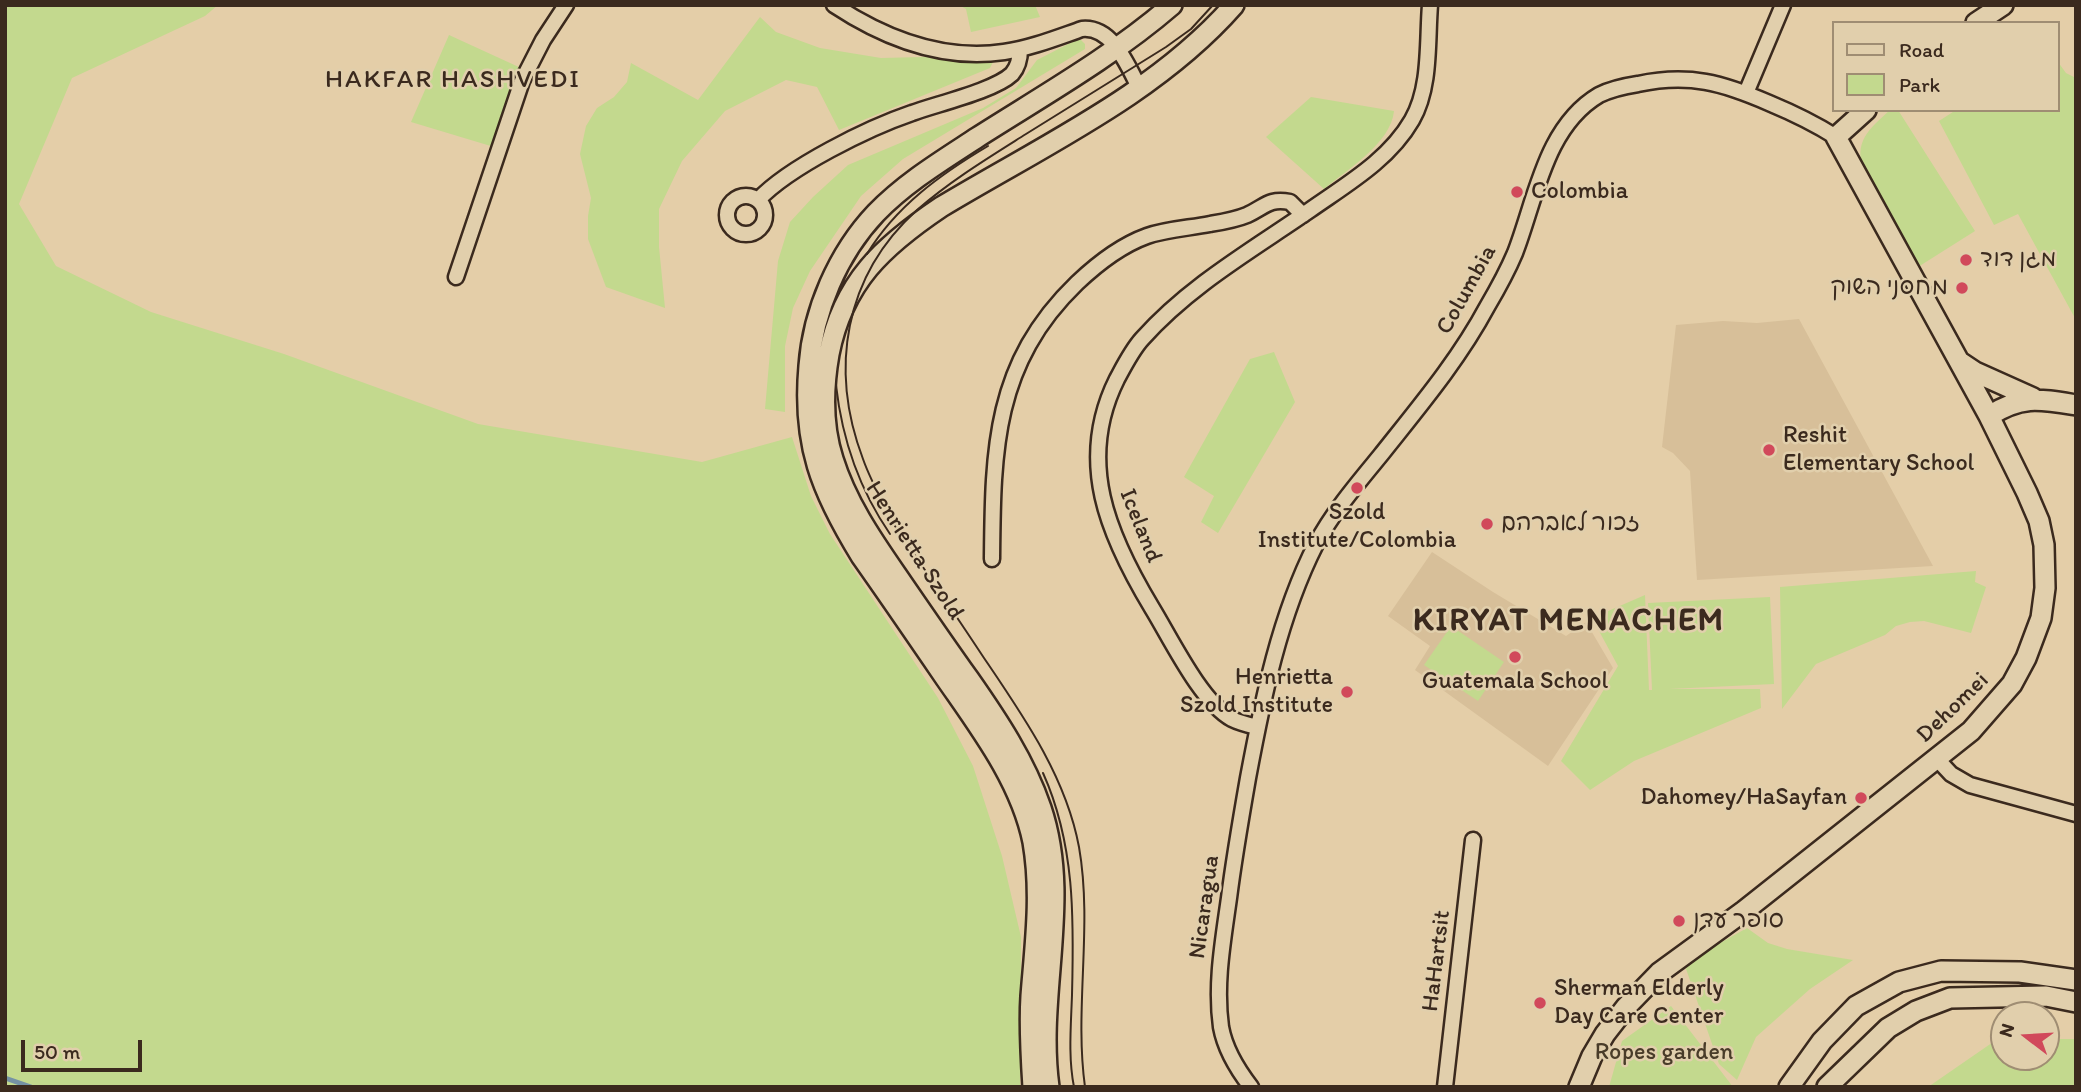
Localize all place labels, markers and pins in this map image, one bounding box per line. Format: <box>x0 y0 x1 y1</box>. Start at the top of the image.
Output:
place label: Colombia <box>1531 178 1628 206</box>
marker: Colombia <box>1509 184 1525 200</box>
place label: מגן דוד <box>1980 246 2056 274</box>
marker: מגן דוד <box>1958 252 1974 268</box>
place label: מחסני השוק <box>1830 274 1948 302</box>
marker: מחסני השוק <box>1954 280 1970 296</box>
place label: Reshit Elementary School <box>1783 422 1974 478</box>
marker: Reshit Elementary School <box>1761 442 1777 458</box>
marker: Szold Institute/Colombia <box>1349 480 1365 496</box>
place label: Szold Institute/Colombia <box>1258 499 1456 555</box>
place label: זכור לאברהם <box>1501 510 1640 538</box>
marker: זכור לאברהם <box>1479 516 1495 532</box>
marker: Guatemala School <box>1507 649 1523 665</box>
place label: Henrietta Szold Institute <box>1180 664 1333 720</box>
place label: Guatemala School <box>1422 668 1608 696</box>
marker: Henrietta Szold Institute <box>1339 684 1355 700</box>
place label: Dahomey/HaSayfan <box>1640 784 1847 812</box>
marker: Dahomey/HaSayfan <box>1853 790 1869 806</box>
place label: סופר עדן <box>1693 907 1784 935</box>
marker: סופר עדן <box>1671 913 1687 929</box>
place label: Sherman Elderly Day Care Center <box>1554 975 1724 1031</box>
marker: Sherman Elderly Day Care Center <box>1532 995 1548 1011</box>

